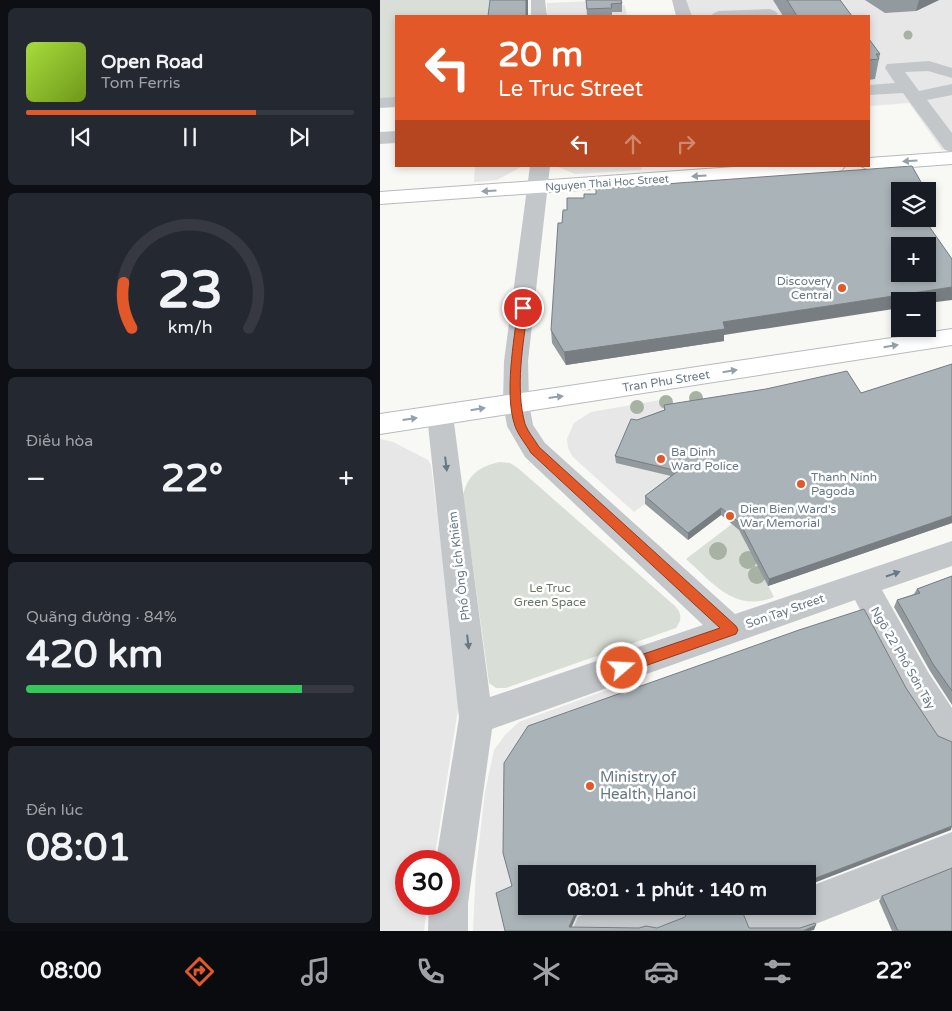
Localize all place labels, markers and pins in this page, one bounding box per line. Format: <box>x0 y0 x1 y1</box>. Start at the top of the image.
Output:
place label: Discovery Central <box>777 274 833 302</box>
marker: Discovery Central <box>836 282 848 294</box>
pin <box>502 287 544 329</box>
place label: Ba Dinh Ward Police <box>671 445 739 473</box>
marker: Ba Dinh Ward Police <box>655 453 667 465</box>
place label: Thanh Ninh Pagoda <box>811 470 877 498</box>
marker: Thanh Ninh Pagoda <box>795 478 807 490</box>
place label: Dien Bien Ward's War Memorial <box>740 502 837 530</box>
marker: Dien Bien Ward's War Memorial <box>724 510 736 522</box>
place label: Ministry of Health, Hanoi <box>600 768 696 803</box>
marker: Ministry of Health, Hanoi <box>584 780 596 792</box>

